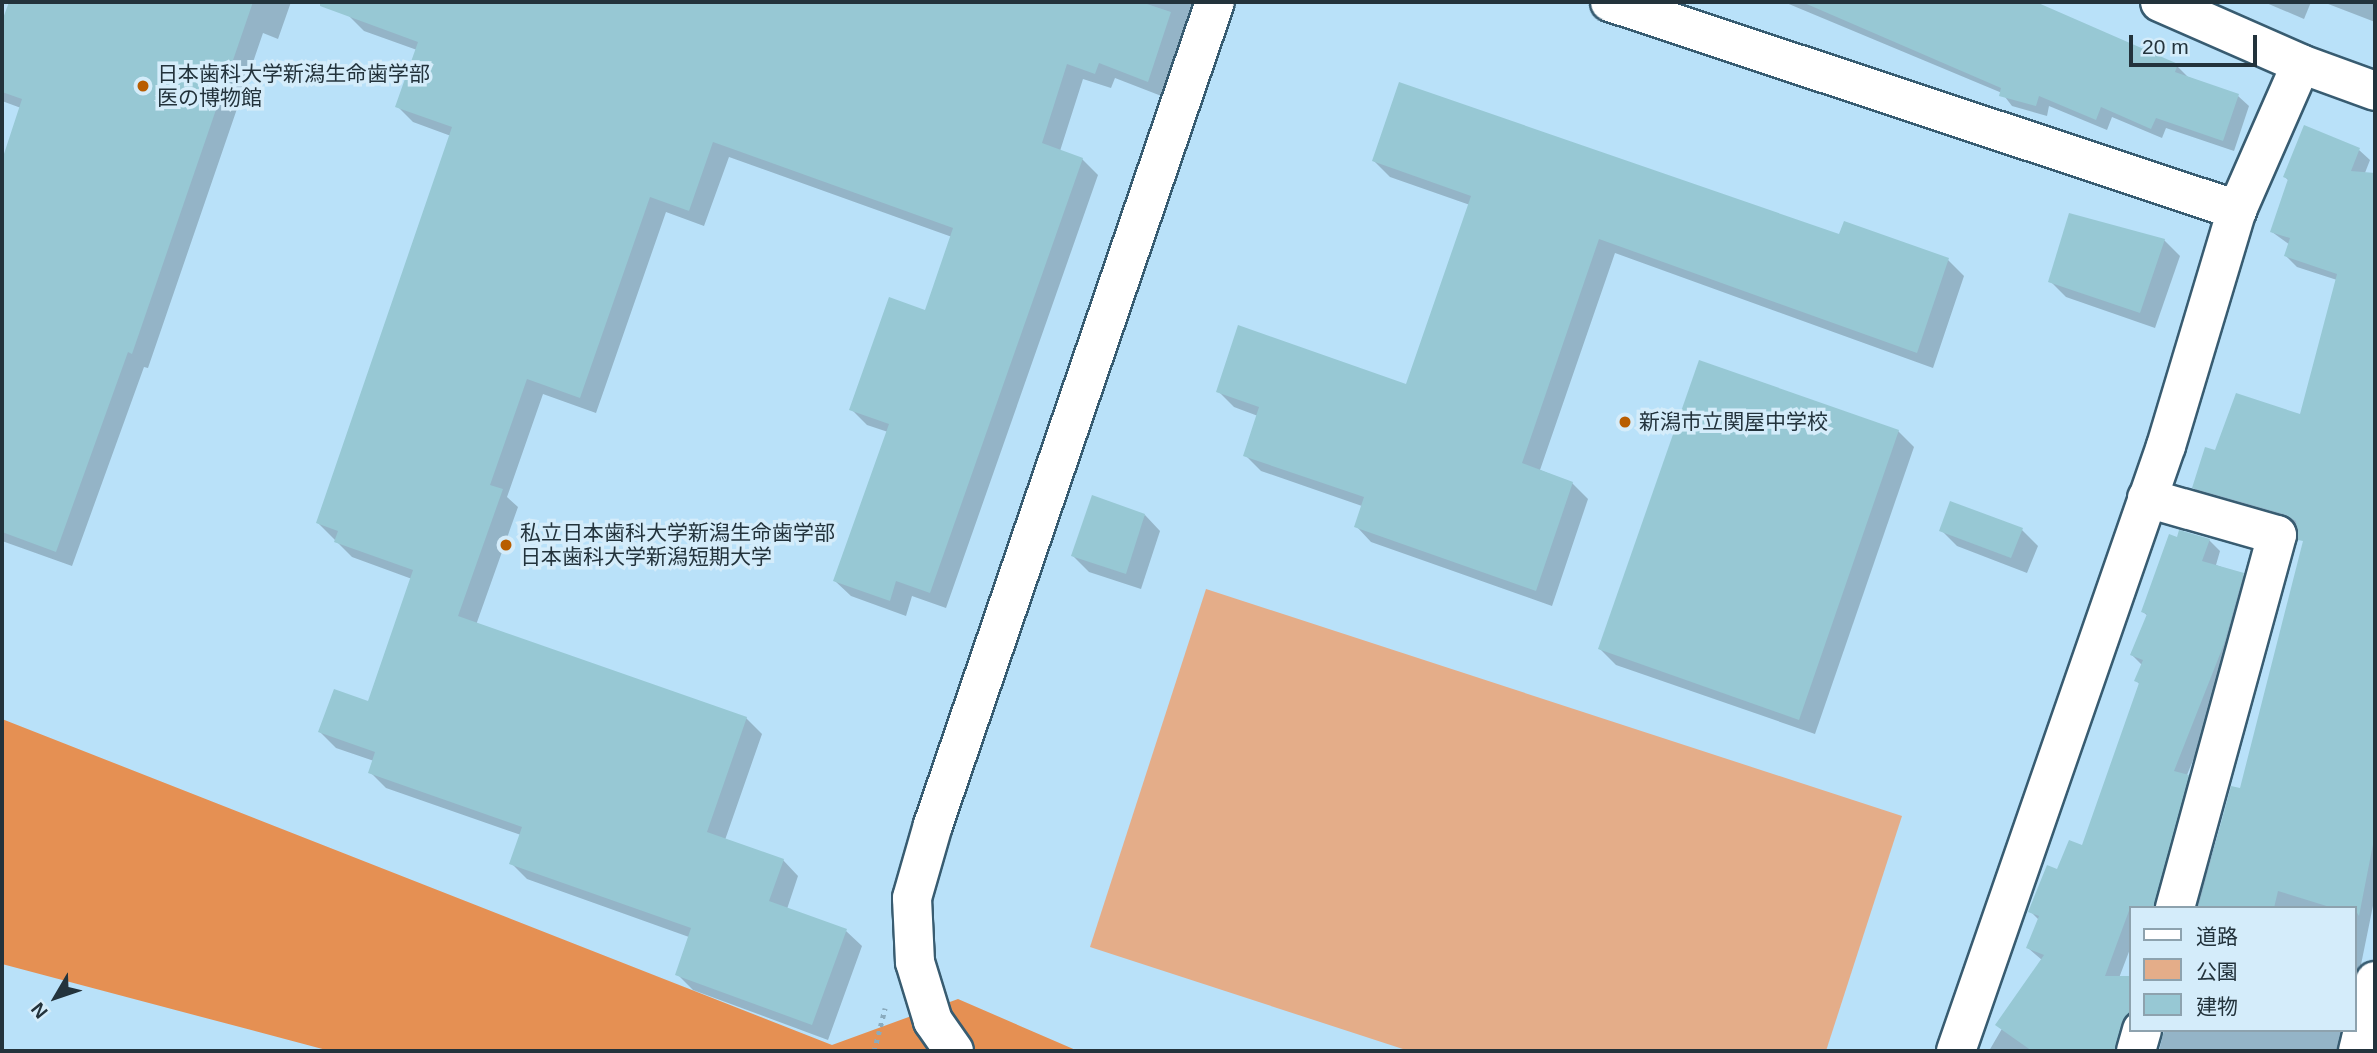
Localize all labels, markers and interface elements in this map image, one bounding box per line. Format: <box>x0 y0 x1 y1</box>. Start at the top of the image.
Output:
scale bar <box>2132 21 2260 65</box>
text: 20 m <box>2142 35 2189 58</box>
place label: 日本歯科大学新潟生命歯学部 医の博物館 <box>157 61 430 111</box>
marker: 日本歯科大学新潟生命歯学部 医の博物館 <box>135 78 151 94</box>
place label: 新潟市立関屋中学校 <box>1639 409 1828 435</box>
marker: 新潟市立関屋中学校 <box>1617 414 1633 430</box>
place label: 私立日本歯科大学新潟生命歯学部 日本歯科大学新潟短期大学 <box>520 520 835 570</box>
marker: 私立日本歯科大学新潟生命歯学部 日本歯科大学新潟短期大学 <box>498 537 514 553</box>
legend <box>2128 906 2356 1032</box>
text: 道路 <box>2196 925 2238 948</box>
text: 公園 <box>2196 960 2238 983</box>
north arrow <box>21 962 91 1032</box>
text: 建物 <box>2196 995 2238 1018</box>
text: N <box>27 999 52 1022</box>

